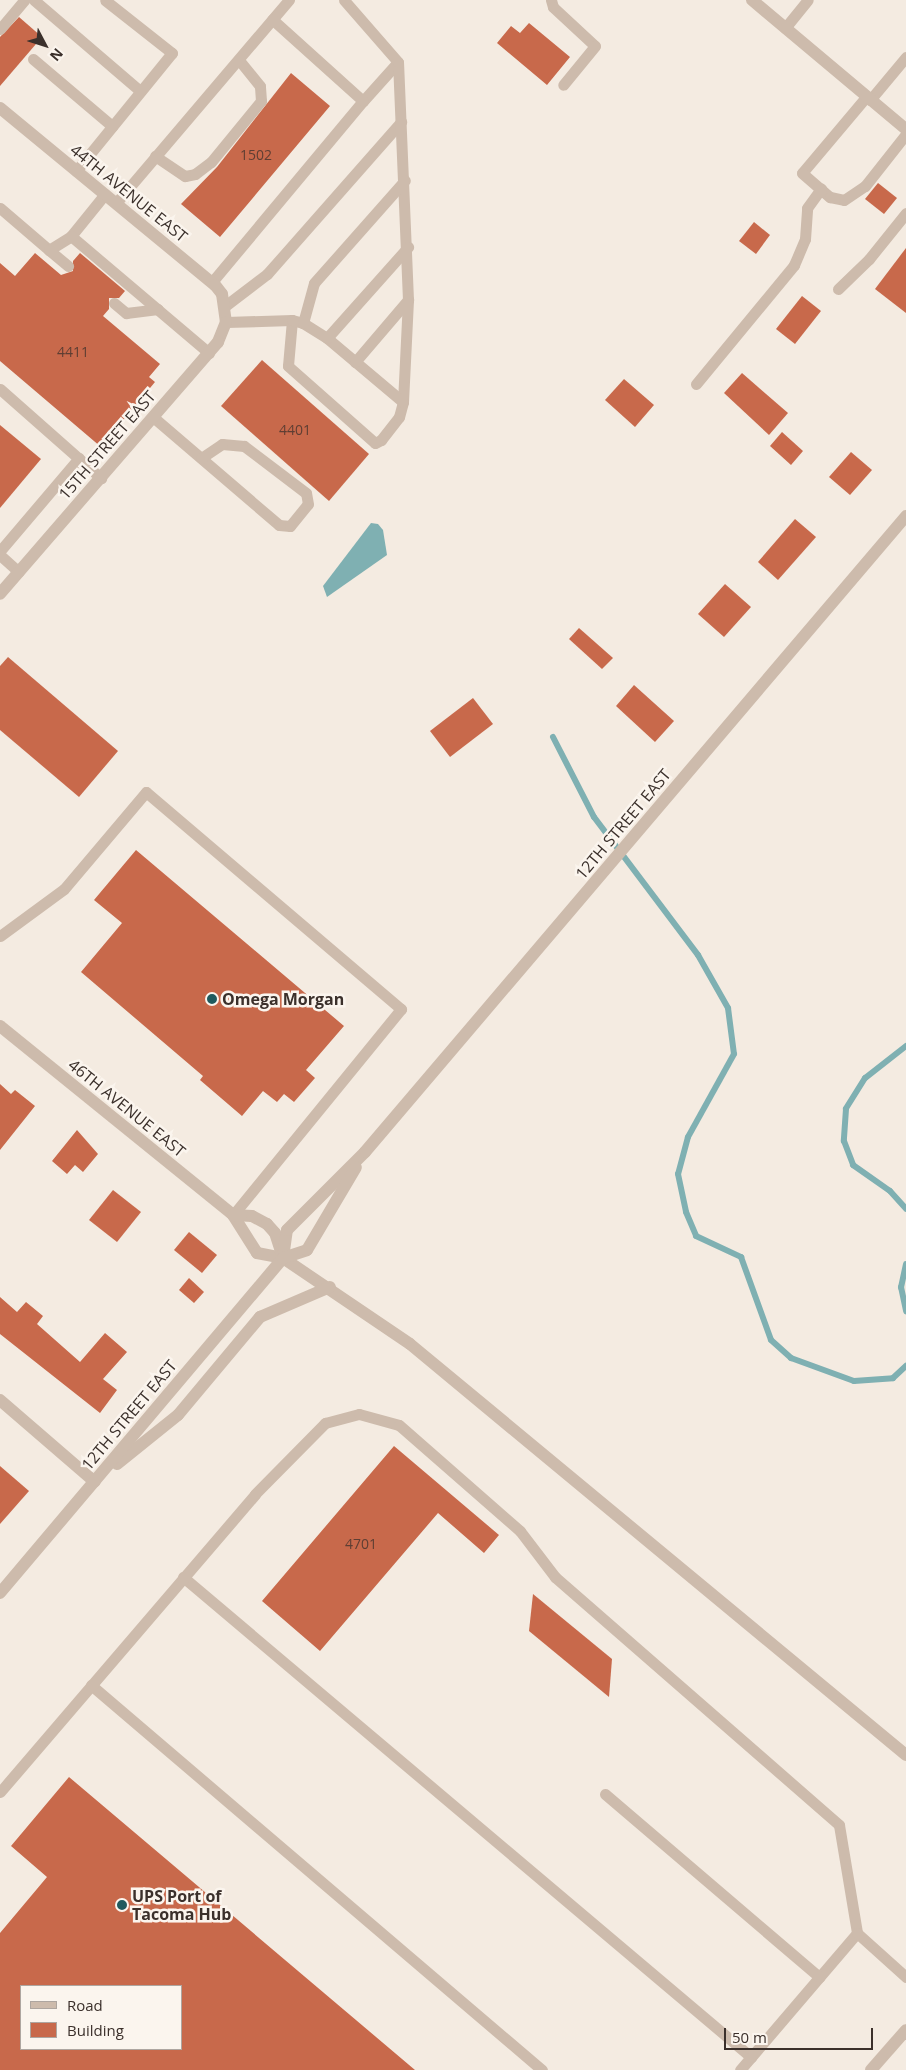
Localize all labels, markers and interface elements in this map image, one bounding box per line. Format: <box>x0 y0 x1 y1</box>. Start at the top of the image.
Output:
north arrow <box>20 20 70 70</box>
text: N <box>46 44 68 65</box>
street label: 44TH AVENUE EAST <box>67 140 191 246</box>
house number: 1502 <box>240 147 272 163</box>
house number: 4411 <box>57 344 89 360</box>
street label: 15TH STREET EAST <box>55 387 159 503</box>
house number: 4401 <box>279 422 311 438</box>
street label: 12TH STREET EAST <box>571 765 675 883</box>
place label: Omega Morgan <box>222 989 344 1009</box>
marker: Omega Morgan <box>206 993 218 1005</box>
street label: 46TH AVENUE EAST <box>65 1055 189 1161</box>
street label: 12TH STREET EAST <box>77 1356 181 1474</box>
house number: 4701 <box>345 1536 377 1552</box>
place label: UPS Port of Tacoma Hub <box>132 1886 231 1924</box>
marker: UPS Port of Tacoma Hub <box>116 1899 128 1911</box>
legend <box>20 1985 182 2050</box>
text: Road <box>67 1995 103 2015</box>
scale bar <box>726 2018 875 2050</box>
text: Building <box>67 2020 124 2040</box>
text: 50 m <box>732 2027 767 2047</box>

